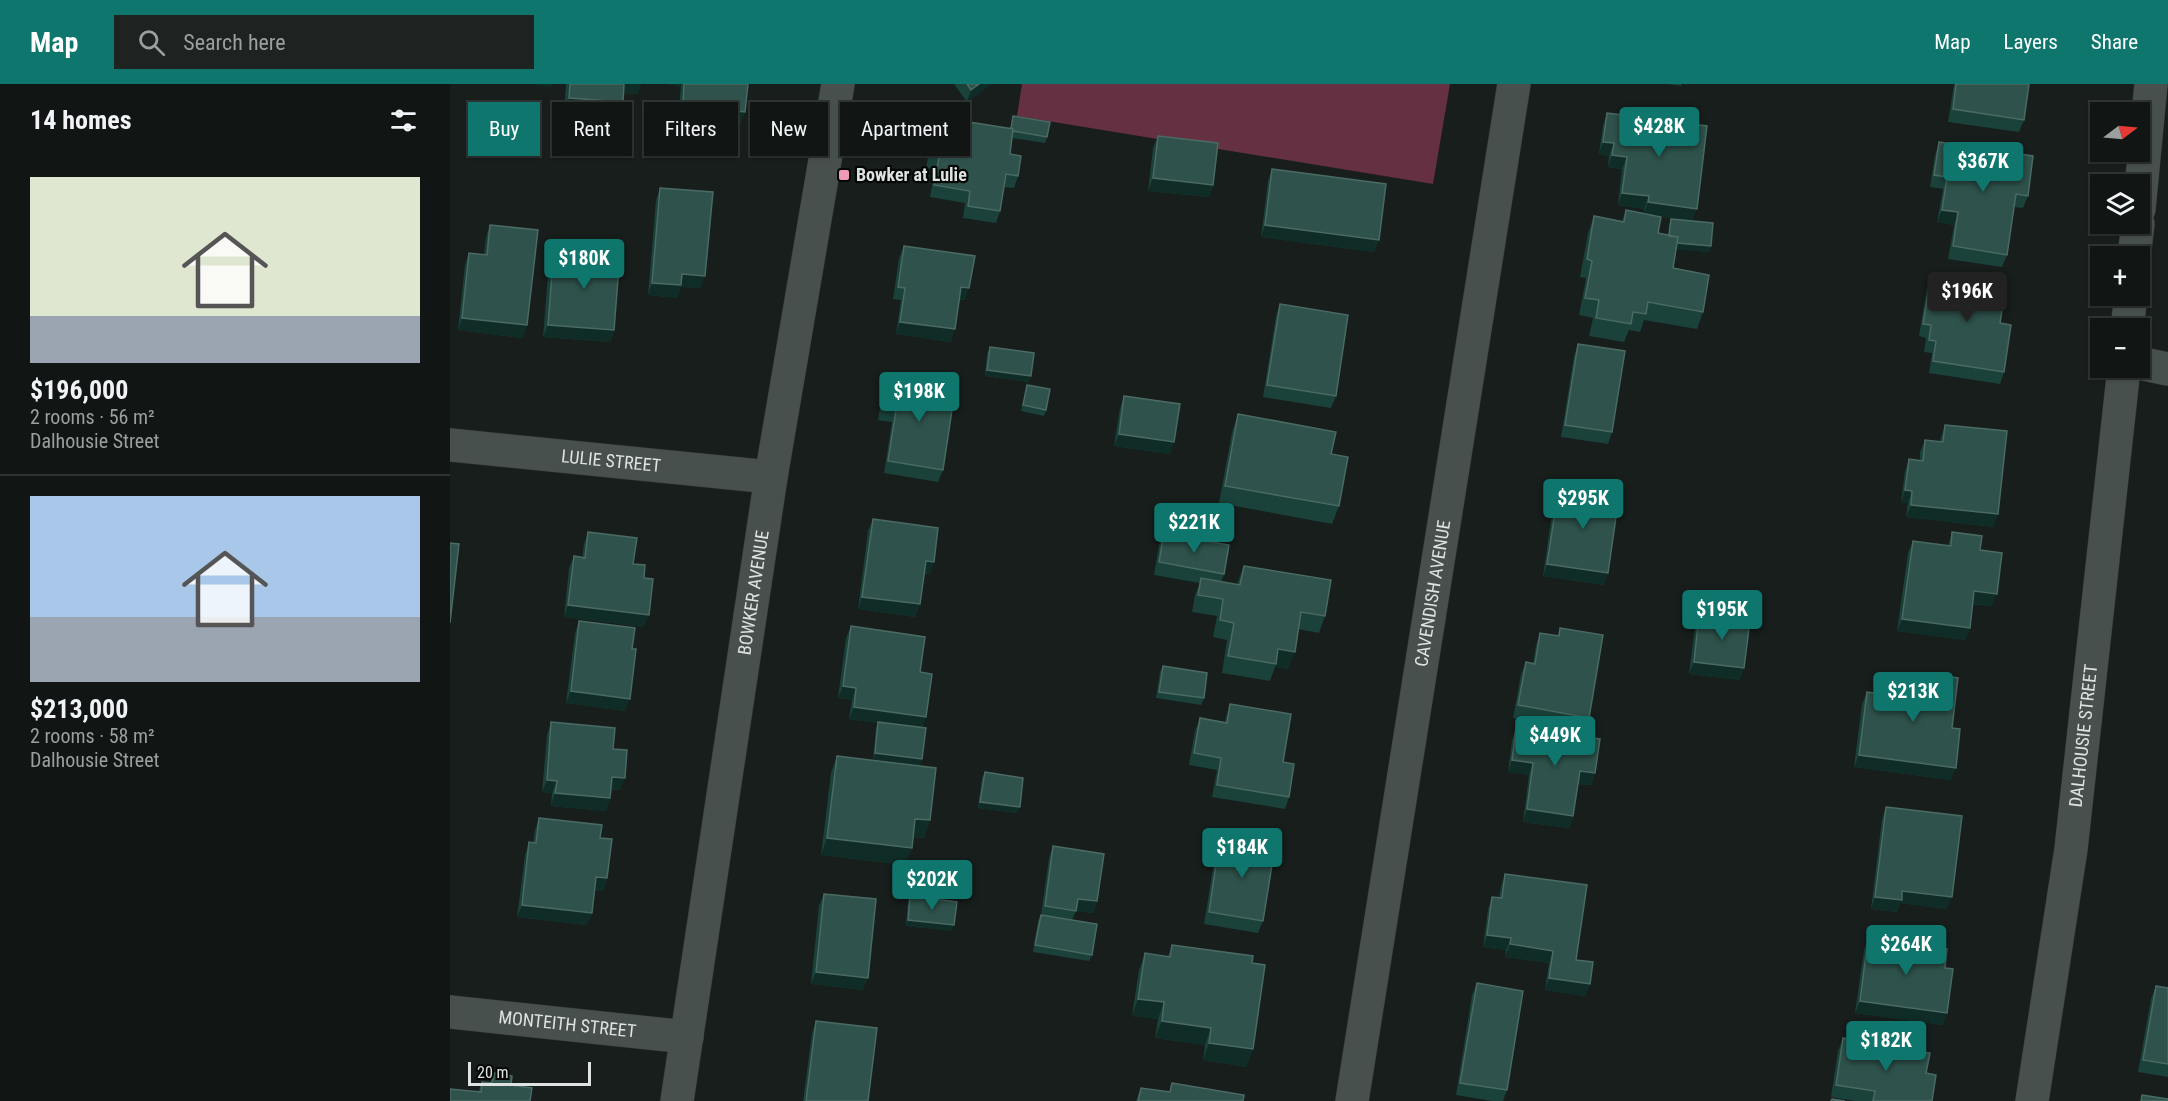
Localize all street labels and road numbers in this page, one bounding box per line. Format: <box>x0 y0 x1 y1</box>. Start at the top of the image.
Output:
street label: LULIE STREET <box>560 445 662 476</box>
street label: CAVENDISH AVENUE <box>1410 518 1454 668</box>
street label: BOWKER AVENUE <box>733 529 773 656</box>
street label: DALHOUSIE STREET <box>2065 663 2101 808</box>
street label: MONTEITH STREET <box>498 1006 637 1042</box>

